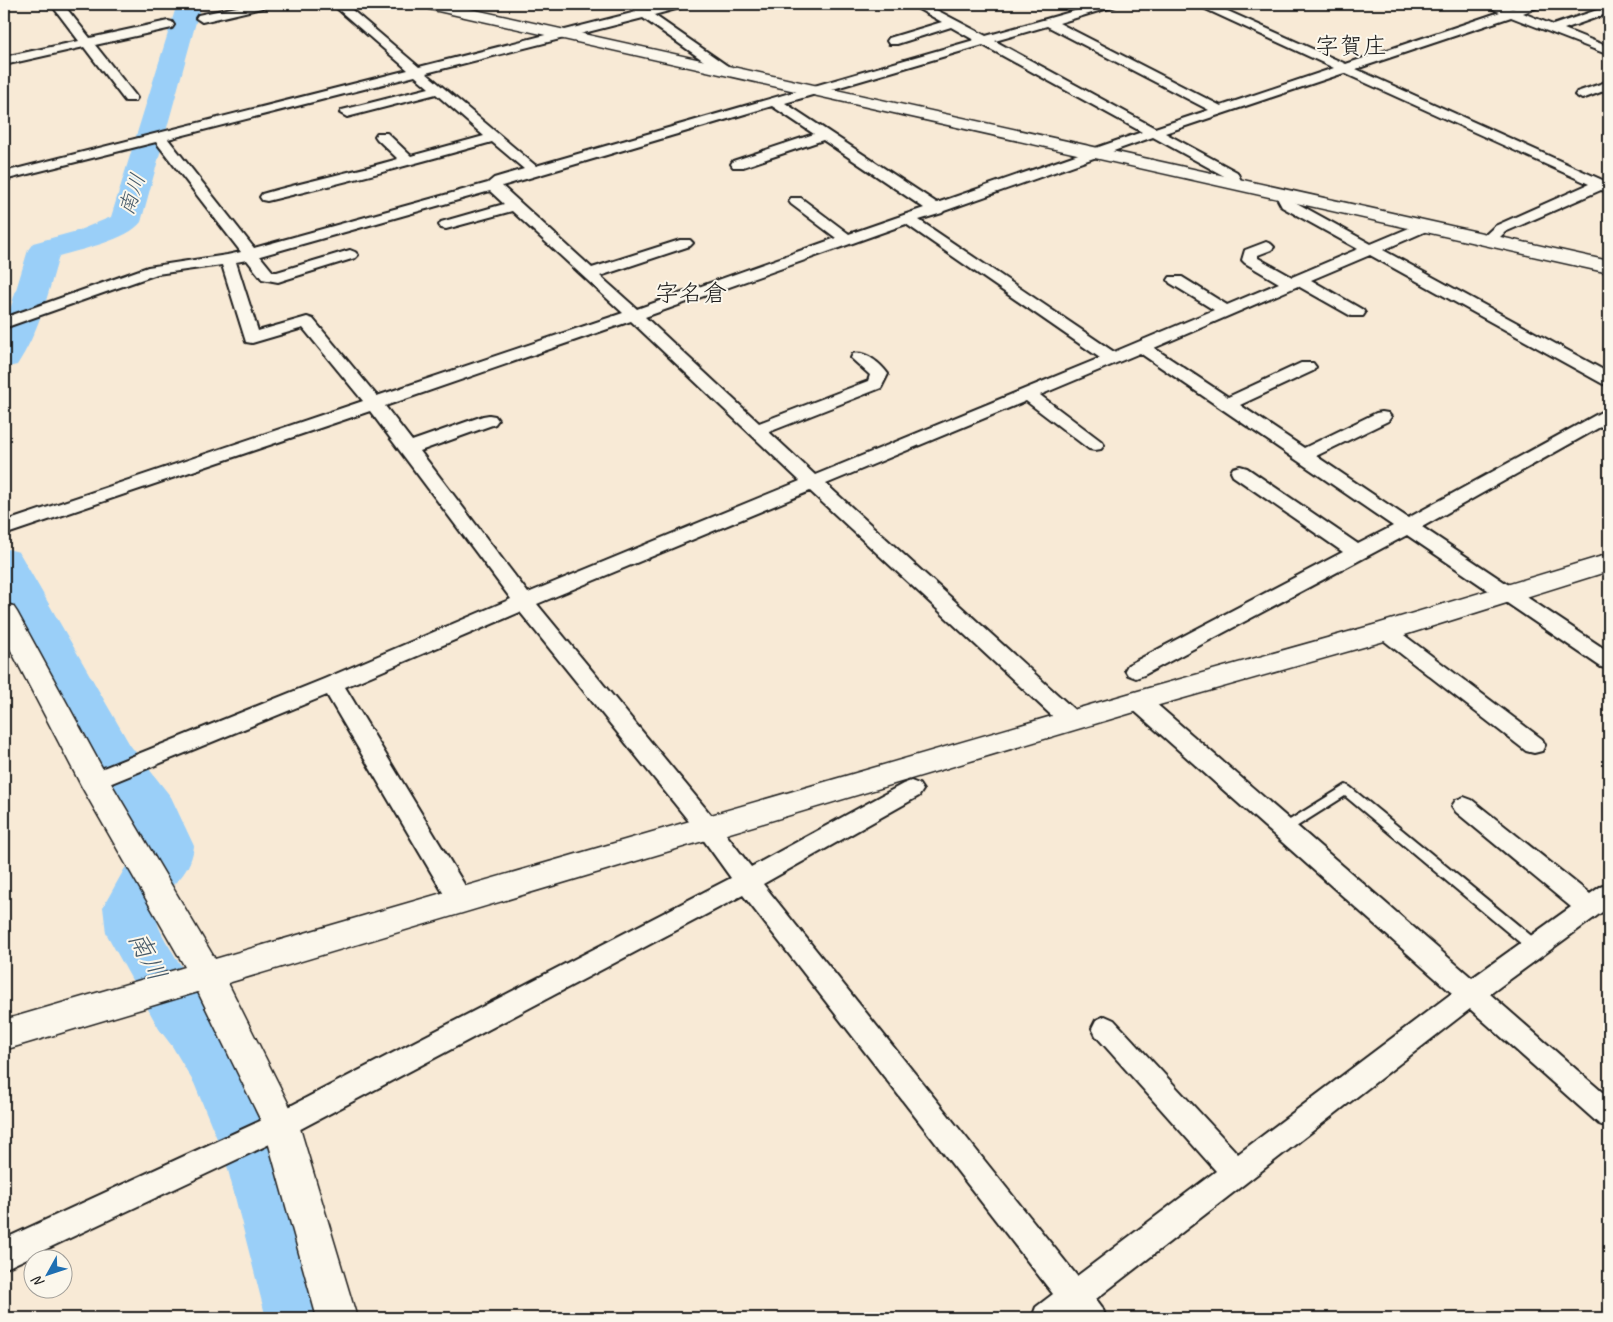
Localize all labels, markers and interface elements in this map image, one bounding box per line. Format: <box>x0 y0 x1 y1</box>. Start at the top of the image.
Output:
district label: 字賀庄 <box>1315 31 1387 61</box>
water label: 南川 <box>113 170 151 218</box>
district label: 字名倉 <box>655 278 727 308</box>
water label: 南川 <box>121 926 174 987</box>
north arrow <box>22 1250 72 1300</box>
text: N <box>28 1271 48 1291</box>

